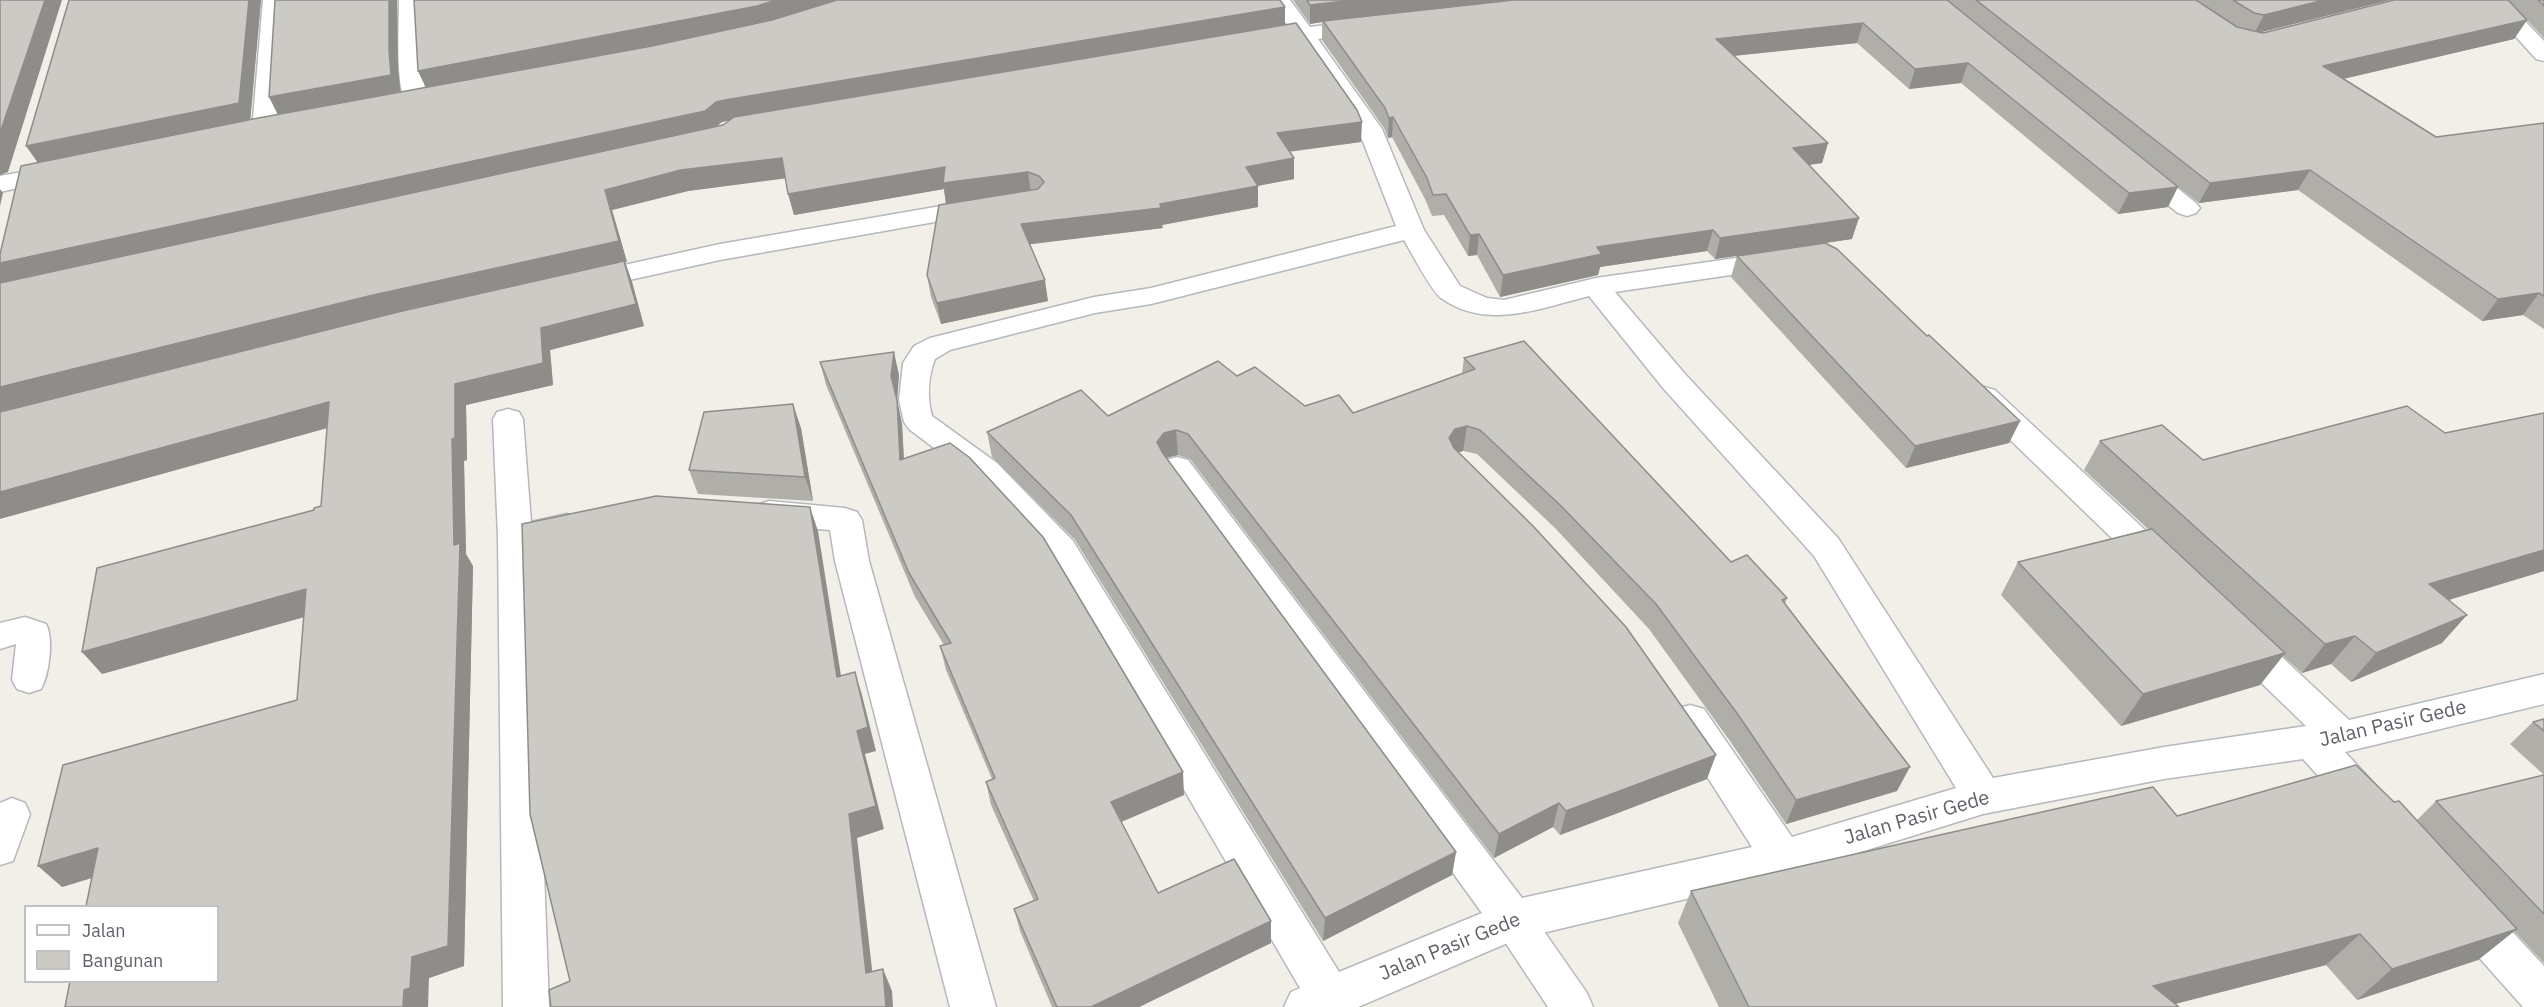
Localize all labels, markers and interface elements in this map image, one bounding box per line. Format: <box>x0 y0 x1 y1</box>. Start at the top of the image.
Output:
street label: Jalan Pasir Gede <box>2317 695 2469 753</box>
street label: Jalan Pasir Gede <box>1842 786 1992 850</box>
legend <box>24 905 219 983</box>
street label: Jalan Pasir Gede <box>1376 908 1524 986</box>
text: Jalan <box>82 919 126 942</box>
text: Bangunan <box>82 949 163 972</box>

